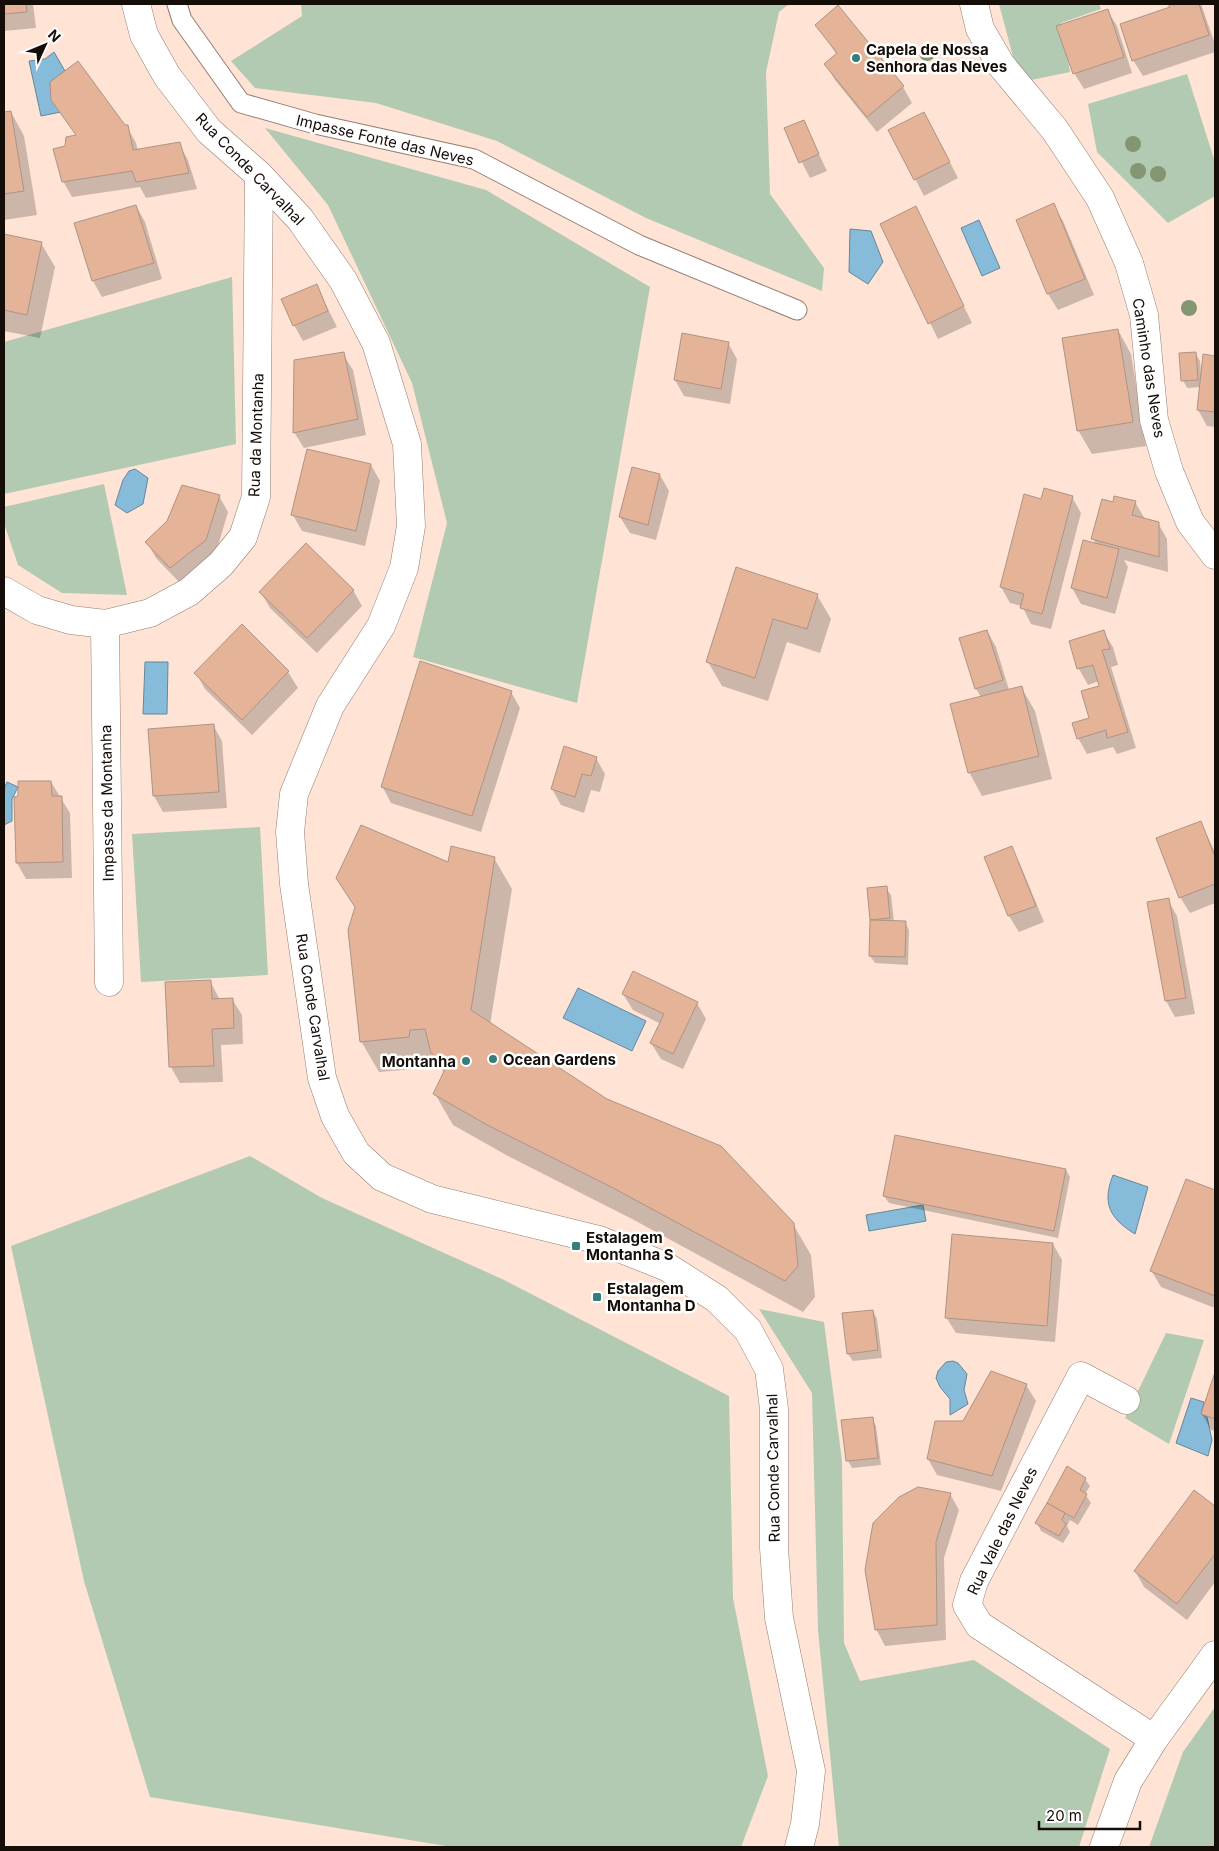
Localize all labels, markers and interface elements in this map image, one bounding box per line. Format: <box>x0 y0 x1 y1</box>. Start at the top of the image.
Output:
north arrow <box>20 20 70 70</box>
text: N <box>45 26 65 45</box>
place label: Capela de Nossa Senhora das Neves <box>866 40 1007 76</box>
marker: Capela de Nossa Senhora das Neves <box>850 52 862 64</box>
street label: Rua Conde Carvalhal <box>192 109 308 229</box>
street label: Impasse Fonte das Neves <box>294 110 476 170</box>
street label: Caminho das Neves <box>1129 297 1169 439</box>
street label: Rua da Montanha <box>244 373 268 497</box>
street label: Impasse da Montanha <box>96 725 118 881</box>
street label: Rua Conde Carvalhal <box>292 932 334 1082</box>
place label: Ocean Gardens <box>503 1050 616 1069</box>
place label: Montanha <box>382 1052 456 1071</box>
marker: Ocean Gardens <box>487 1053 499 1065</box>
marker: Montanha <box>460 1055 472 1067</box>
place label: Estalagem Montanha S <box>586 1228 674 1264</box>
marker: Estalagem Montanha S <box>570 1240 582 1252</box>
place label: Estalagem Montanha D <box>607 1279 696 1315</box>
marker: Estalagem Montanha D <box>591 1291 603 1303</box>
street label: Rua Conde Carvalhal <box>762 1393 784 1543</box>
street label: Rua Vale das Neves <box>963 1464 1041 1598</box>
scale bar <box>1039 1798 1140 1830</box>
text: 20 m <box>1046 1806 1082 1825</box>

